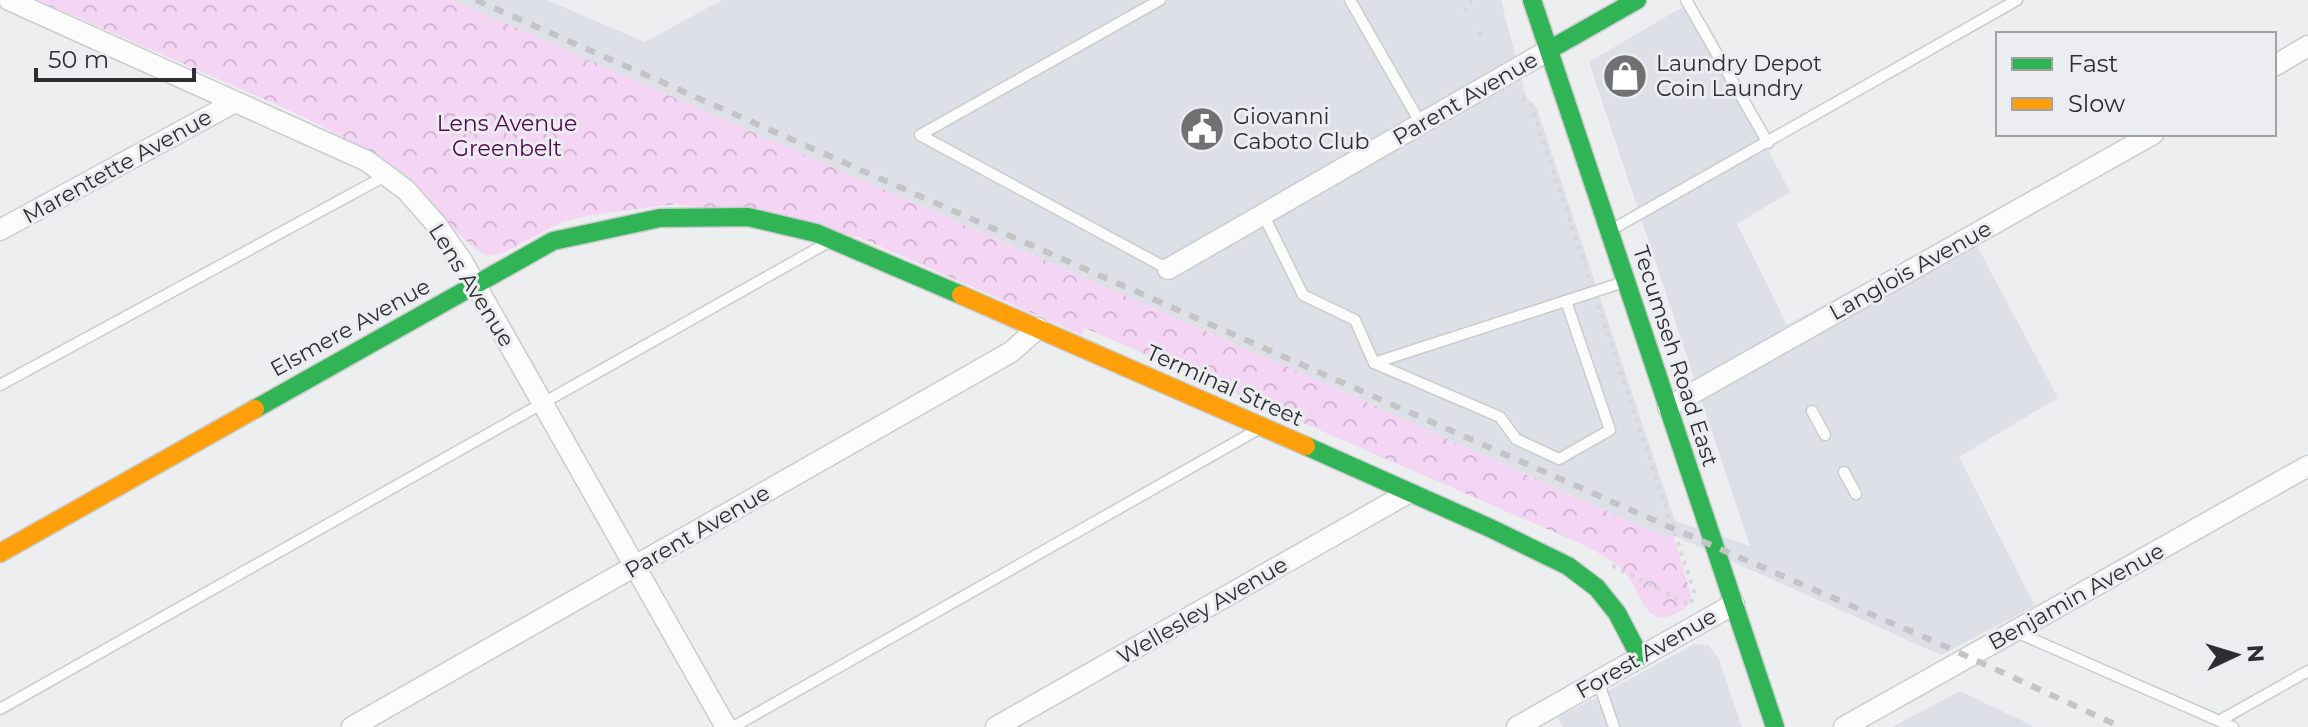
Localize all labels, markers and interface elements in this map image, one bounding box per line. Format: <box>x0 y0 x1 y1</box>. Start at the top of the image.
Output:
scale bar <box>36 32 194 82</box>
legend <box>1996 32 2276 136</box>
text: 50 m <box>48 45 109 74</box>
street label: Parent Avenue <box>1388 46 1543 151</box>
text: Fast <box>2068 49 2119 78</box>
place label: Laundry Depot Coin Laundry <box>1656 50 1822 102</box>
shop icon: Laundry Depot Coin Laundry <box>1601 52 1649 100</box>
text: Slow <box>2068 89 2125 118</box>
street label: Marentette Avenue <box>18 103 216 230</box>
place label: Giovanni Caboto Club <box>1233 103 1369 155</box>
public building icon: Giovanni Caboto Club <box>1178 105 1226 153</box>
park label: Lens Avenue Greenbelt <box>437 110 577 162</box>
street label: Langlois Avenue <box>1825 215 1996 326</box>
street label: Lens Avenue <box>423 219 520 352</box>
street label: Tecumseh Road East <box>1627 242 1724 470</box>
street label: Elsmere Avenue <box>266 272 435 383</box>
street label: Terminal Street <box>1142 339 1307 432</box>
street label: Parent Avenue <box>620 479 775 584</box>
street label: Benjamin Avenue <box>1984 537 2169 656</box>
street label: Wellesley Avenue <box>1112 551 1292 670</box>
street label: Forest Avenue <box>1571 602 1721 705</box>
north arrow <box>2196 615 2276 695</box>
text: N <box>2241 644 2270 663</box>

